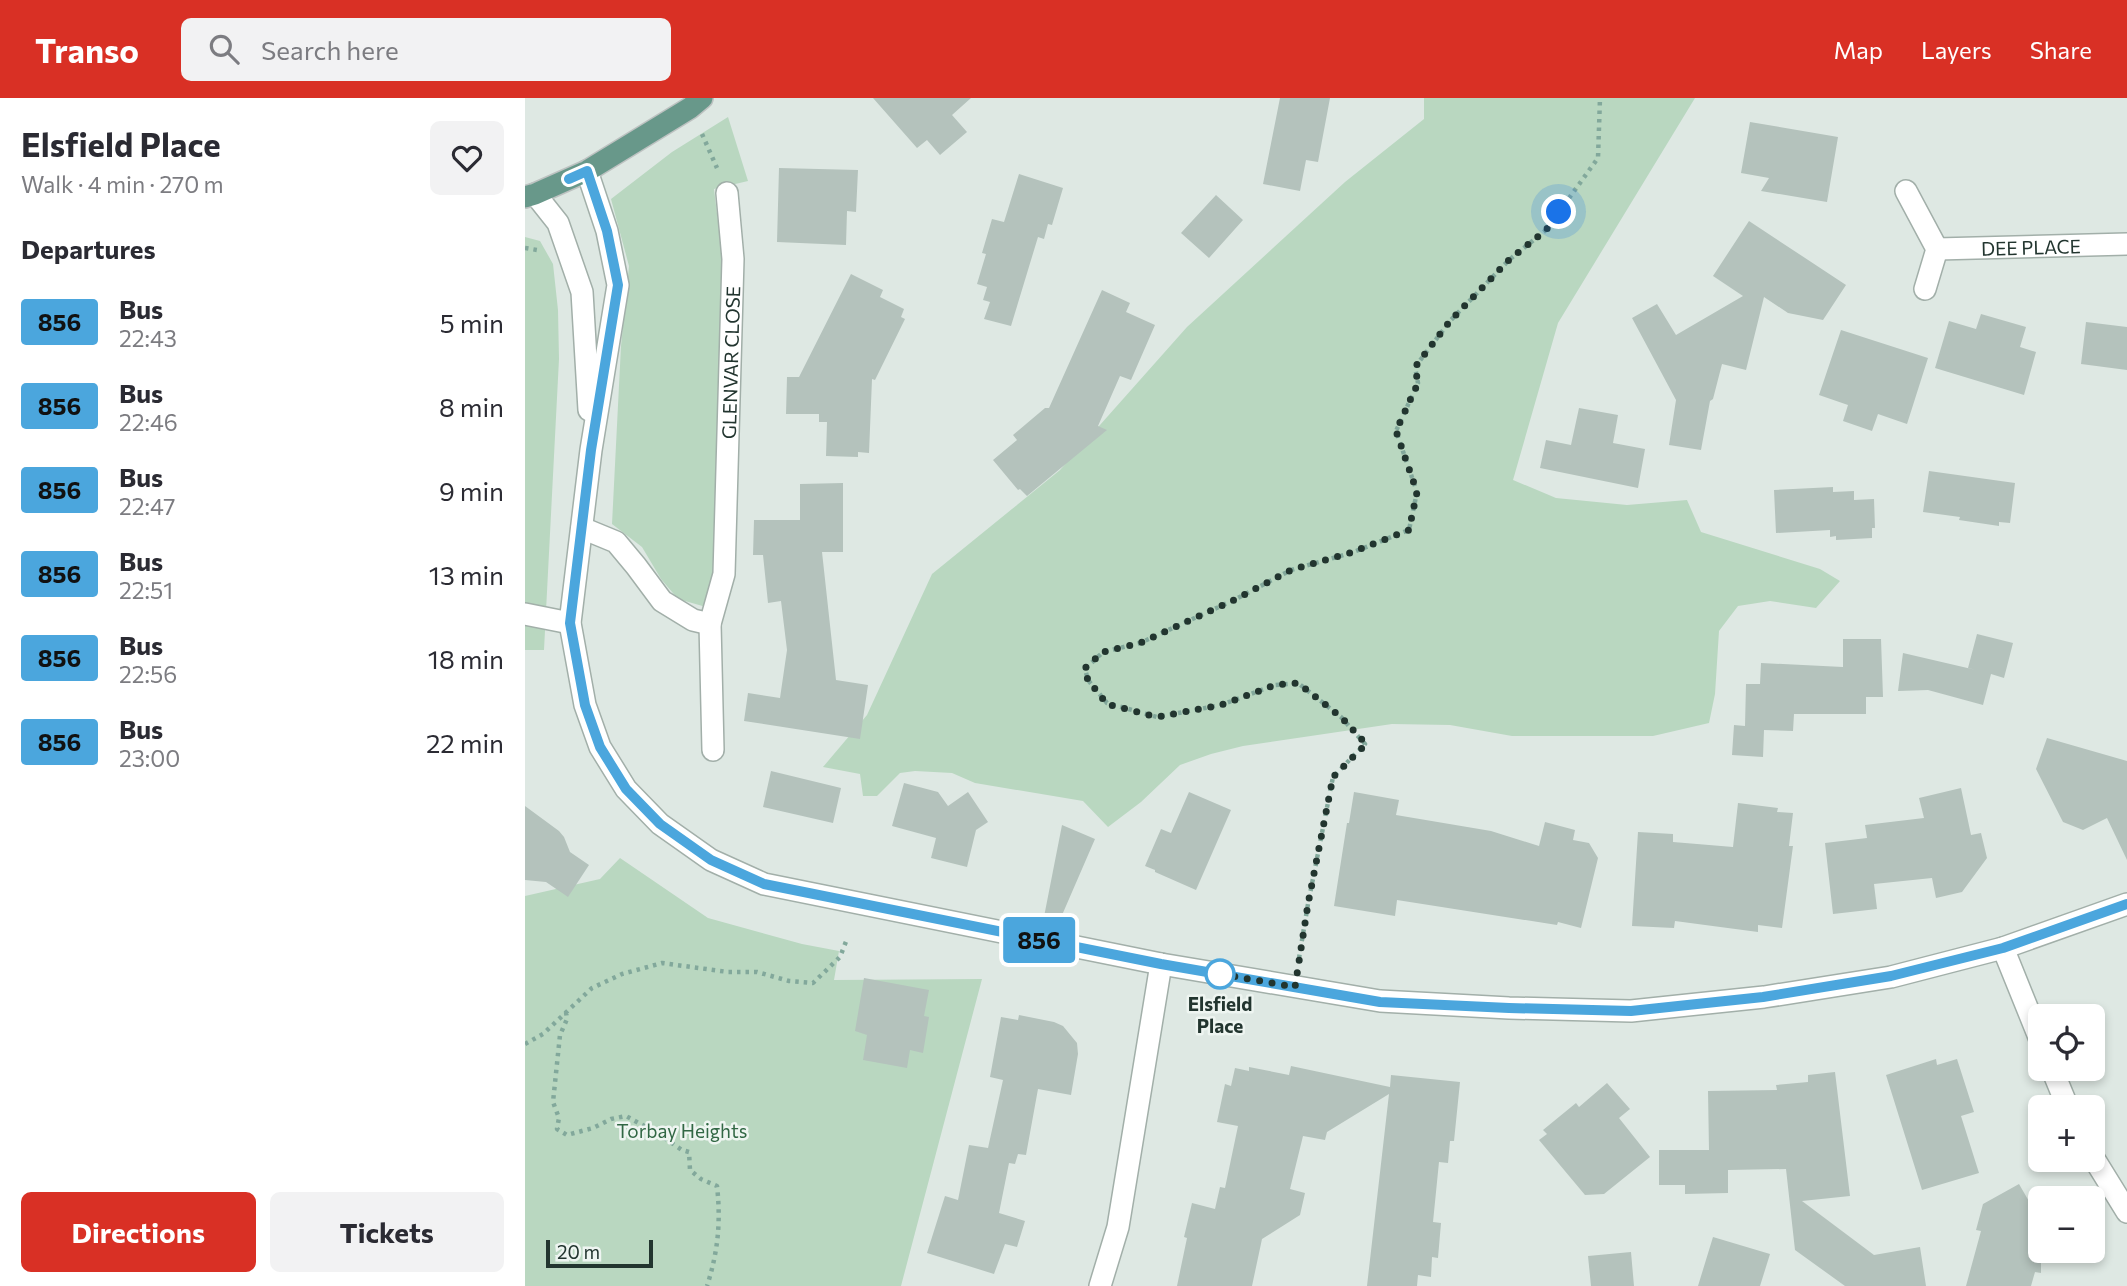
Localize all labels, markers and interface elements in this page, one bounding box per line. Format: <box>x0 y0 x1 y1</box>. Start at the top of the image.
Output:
search box <box>181 18 671 81</box>
text: Transo <box>35 29 139 70</box>
icon: search <box>205 30 243 68</box>
text: Search here <box>261 34 399 65</box>
text: Map <box>1834 35 1883 64</box>
text: Layers <box>1921 35 1992 64</box>
text: Share <box>2030 35 2092 64</box>
button: heart <box>430 121 504 195</box>
text: Elsfield Place <box>21 123 221 164</box>
text: Walk · 4 min · 270 m <box>21 170 224 198</box>
your location <box>1541 194 1576 229</box>
text: Departures <box>21 233 156 264</box>
street label: DEE PLACE <box>1981 234 2081 259</box>
street label: GLENVAR CLOSE <box>716 286 744 439</box>
text: Bus <box>119 293 163 324</box>
text: 856 <box>38 307 81 336</box>
text: 5 min <box>440 307 504 338</box>
text: 22:43 <box>119 324 177 352</box>
text: Bus <box>119 377 163 408</box>
text: 856 <box>38 391 81 420</box>
text: 8 min <box>439 391 504 422</box>
text: 22:46 <box>119 408 178 436</box>
text: Bus <box>119 461 163 492</box>
text: 856 <box>38 475 81 504</box>
text: 9 min <box>439 475 504 506</box>
text: 22:47 <box>119 492 175 520</box>
text: Bus <box>119 545 163 576</box>
text: 856 <box>38 559 81 588</box>
text: 13 min <box>429 559 504 590</box>
text: 22:51 <box>119 576 173 604</box>
text: Bus <box>119 629 163 660</box>
text: 856 <box>38 643 81 672</box>
text: 18 min <box>428 643 504 674</box>
text: 22:56 <box>119 660 177 688</box>
text: Bus <box>119 713 163 744</box>
text: 856 <box>38 727 81 756</box>
text: 22 min <box>426 727 504 758</box>
text: 23:00 <box>119 744 180 772</box>
line badge: 856 <box>999 917 1079 963</box>
text: 856 <box>1017 925 1061 954</box>
marker: Elsfield Place <box>1205 959 1235 989</box>
place label: Elsfield Place <box>1188 992 1252 1037</box>
map controls <box>2028 1004 2105 1263</box>
button: locate <box>2028 1004 2105 1081</box>
button: + <box>2028 1095 2105 1172</box>
park label: Torbay Heights <box>617 1119 747 1142</box>
button: − <box>2028 1186 2105 1263</box>
button: Directions <box>21 1192 256 1272</box>
button: Tickets <box>270 1192 504 1272</box>
scale bar <box>546 1237 653 1269</box>
text: 20 m <box>557 1240 600 1263</box>

